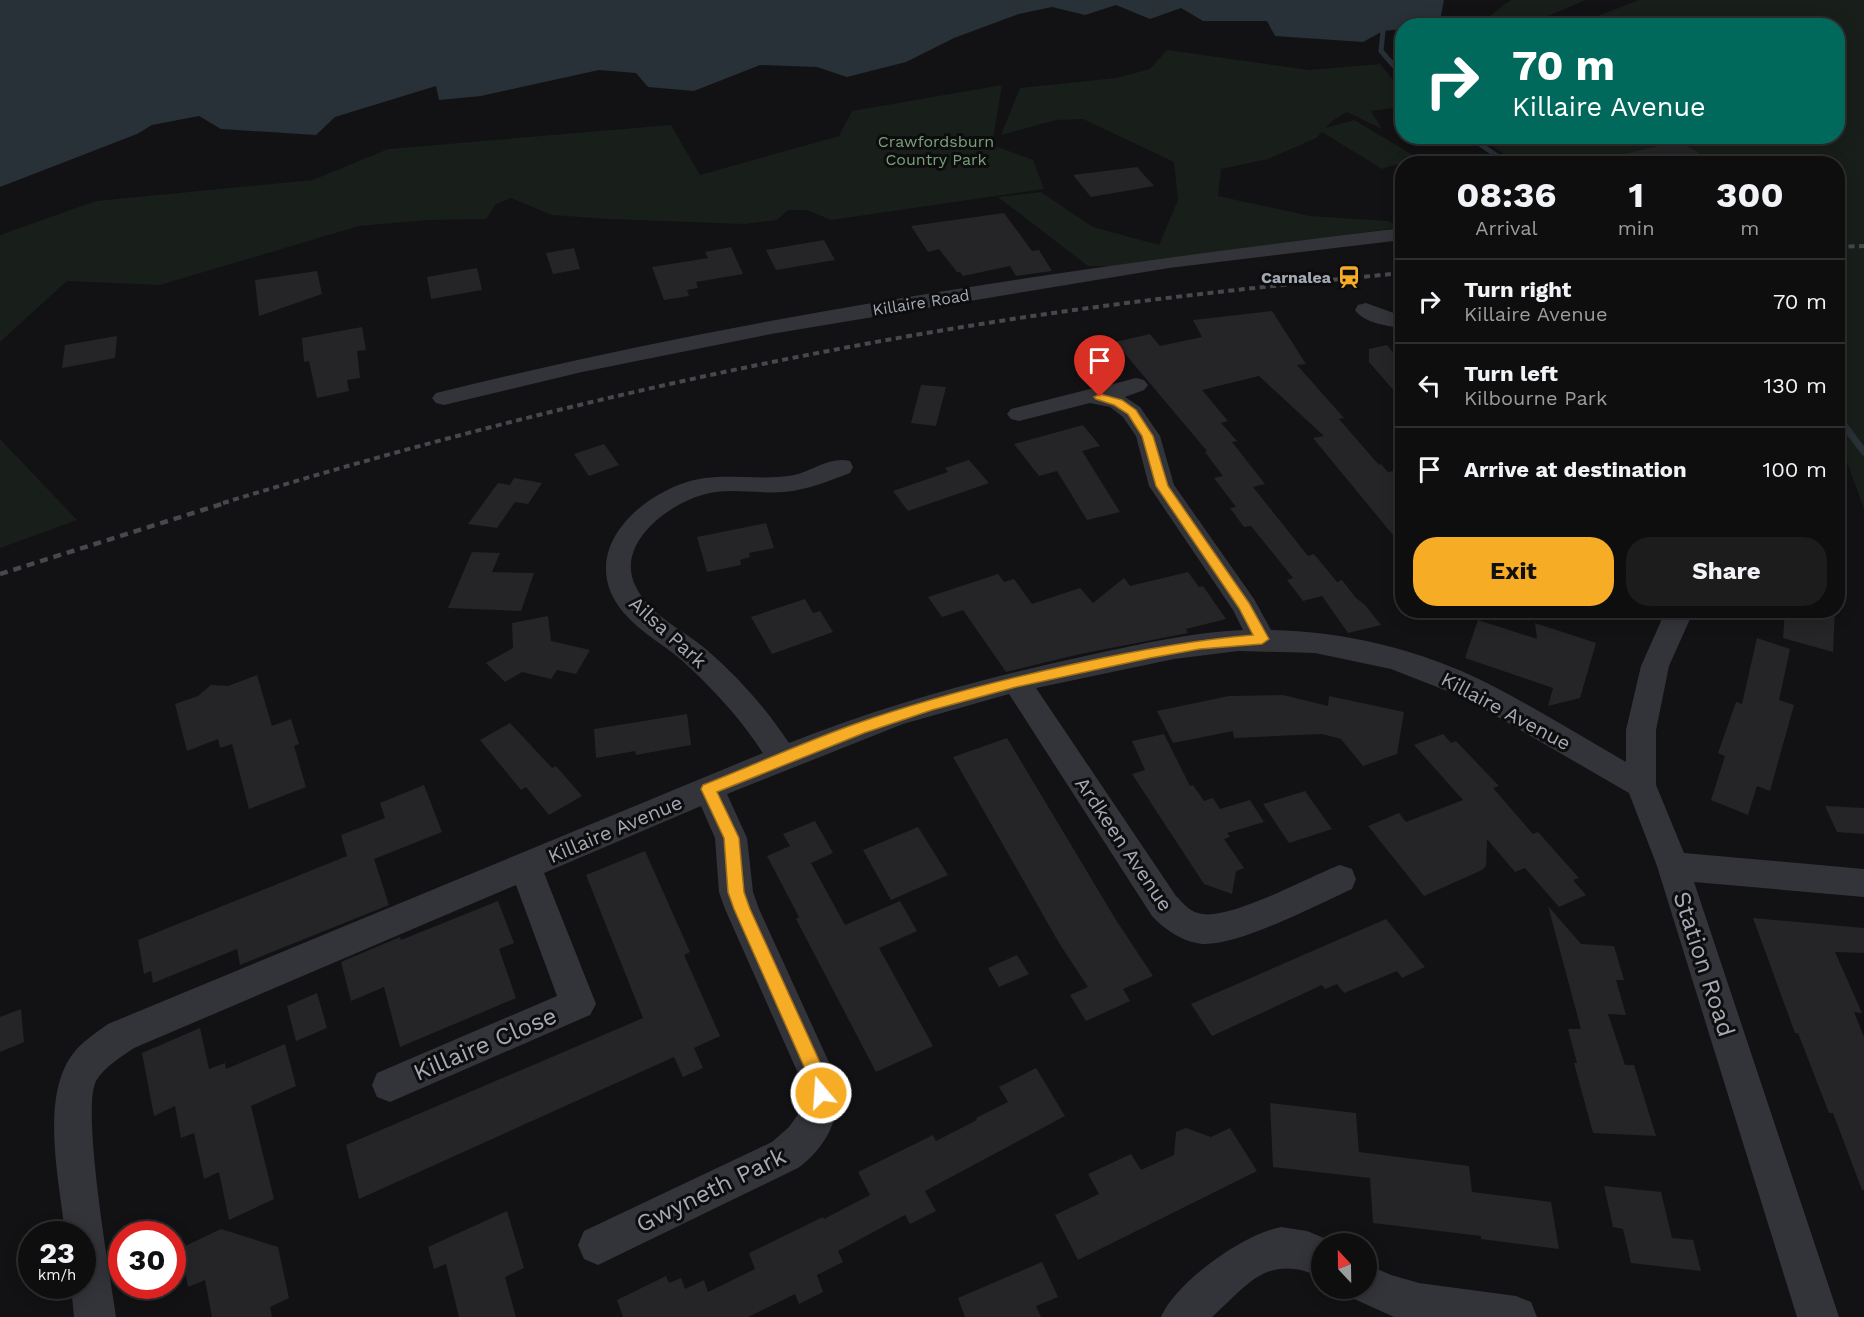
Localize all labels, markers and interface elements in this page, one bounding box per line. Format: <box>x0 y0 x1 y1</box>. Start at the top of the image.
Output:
text: 70 m <box>1512 41 1615 90</box>
icon: right <box>1413 42 1491 120</box>
text: Killaire Avenue <box>1512 91 1706 123</box>
park label: Crawfordsburn Country Park <box>878 132 994 169</box>
text: 08:36 <box>1456 174 1556 216</box>
text: 1 <box>1628 174 1644 216</box>
text: 300 <box>1716 174 1784 216</box>
text: Arrival <box>1475 216 1538 240</box>
text: min <box>1618 216 1655 240</box>
text: m <box>1740 216 1759 240</box>
station icon: Carnalea <box>1336 264 1362 290</box>
place label: Carnalea <box>1261 268 1332 287</box>
text: Turn right <box>1464 277 1571 302</box>
street label: Killaire Road <box>871 285 971 320</box>
icon: right <box>1413 285 1446 318</box>
text: 70 m <box>1773 289 1827 314</box>
text: Killaire Avenue <box>1464 302 1607 326</box>
pin <box>1074 335 1125 397</box>
icon: arrive <box>1083 344 1116 377</box>
text: Turn left <box>1464 361 1558 386</box>
icon: left <box>1413 369 1446 402</box>
text: 130 m <box>1763 373 1827 398</box>
text: Kilbourne Park <box>1464 386 1607 410</box>
icon: arrive <box>1413 453 1446 486</box>
text: Arrive at destination <box>1464 457 1687 482</box>
text: 100 m <box>1763 457 1827 482</box>
button: Exit <box>1413 537 1614 606</box>
button: Share <box>1626 537 1827 606</box>
street label: Ailsa Park <box>624 591 712 673</box>
street label: Killaire Avenue <box>1437 667 1575 755</box>
street label: Ardkeen Avenue <box>1070 772 1178 916</box>
street label: Killaire Avenue <box>544 790 686 868</box>
street label: Station Road <box>1667 888 1741 1040</box>
street label: Killaire Close <box>409 1001 561 1087</box>
position arrow <box>789 1061 853 1125</box>
street label: Gwyneth Park <box>632 1142 791 1238</box>
speed limit sign: 30 <box>108 1221 186 1299</box>
north arrow <box>1311 1233 1377 1299</box>
map controls <box>1311 1233 1377 1299</box>
text: 23 <box>39 1235 75 1270</box>
text: km/h <box>38 1266 76 1284</box>

